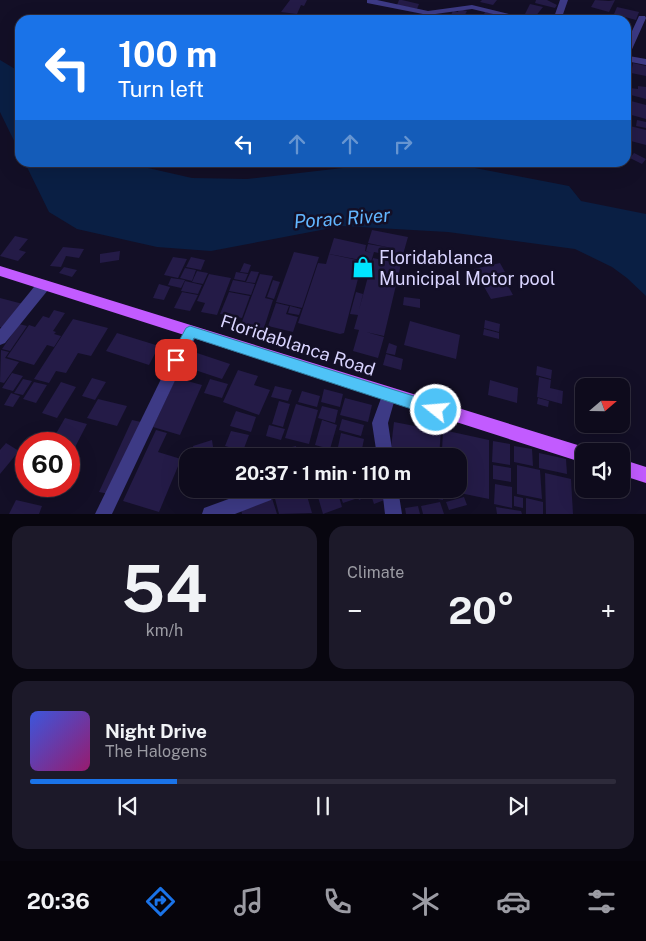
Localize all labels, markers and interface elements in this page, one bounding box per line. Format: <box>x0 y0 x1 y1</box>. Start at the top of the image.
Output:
text: 100 m <box>118 34 217 75</box>
icon: left <box>35 35 100 100</box>
text: Turn left <box>118 76 204 102</box>
icon: left <box>230 130 258 158</box>
icon: ahead <box>283 130 311 158</box>
icon: ahead <box>336 130 364 158</box>
icon: right <box>389 130 417 158</box>
water label: Porac River <box>293 204 392 232</box>
place label: Floridablanca Municipal Motor pool <box>379 247 555 289</box>
shop icon: Floridablanca Municipal Motor pool <box>350 254 376 280</box>
street label: Floridablanca Road <box>218 310 378 380</box>
pin <box>155 339 197 381</box>
icon: arrive <box>162 346 190 374</box>
north arrow <box>575 378 630 432</box>
map controls <box>575 378 630 498</box>
position arrow <box>409 383 461 435</box>
speed limit sign: 60 <box>15 432 80 497</box>
button: sound <box>575 443 630 498</box>
text: 20:37 · 1 min · 110 m <box>235 462 411 484</box>
text: 54 <box>121 550 208 627</box>
text: Climate <box>347 563 404 582</box>
text: 20° <box>448 588 515 633</box>
text: − <box>347 594 363 627</box>
text: + <box>600 594 616 627</box>
text: km/h <box>146 621 183 640</box>
text: Night Drive <box>105 720 207 742</box>
text: The Halogens <box>105 742 207 761</box>
icon: previous <box>114 792 142 820</box>
icon: pause <box>309 792 337 820</box>
icon: next <box>504 792 532 820</box>
icon: directions <box>143 884 178 919</box>
icon: music <box>231 884 266 919</box>
icon: phone <box>320 884 355 919</box>
icon: climate <box>408 884 443 919</box>
icon: car <box>496 884 531 919</box>
icon: filters <box>584 884 619 919</box>
text: 20:36 <box>27 888 90 914</box>

